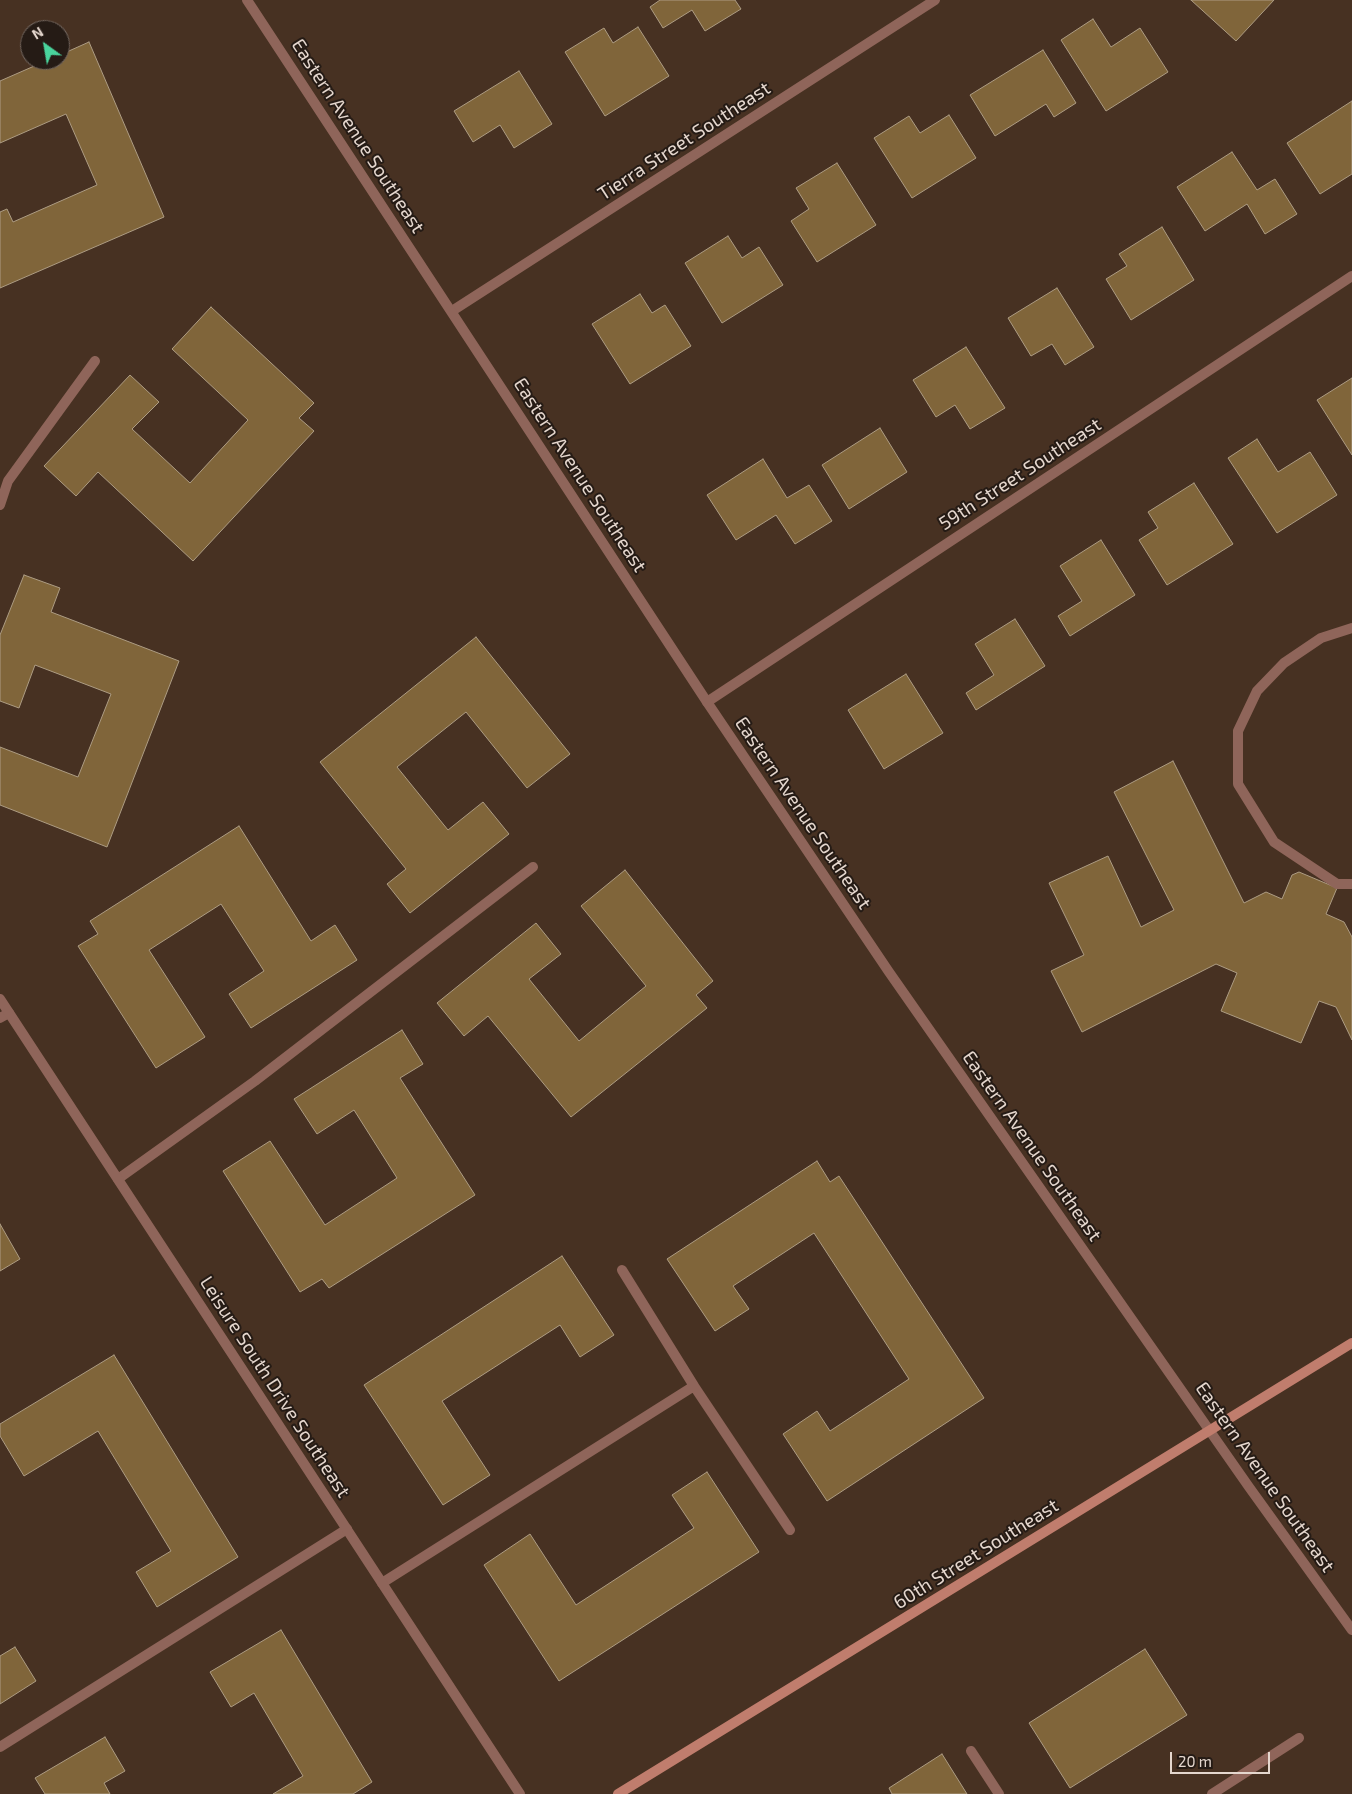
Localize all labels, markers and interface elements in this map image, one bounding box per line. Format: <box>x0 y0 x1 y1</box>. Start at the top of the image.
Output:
north arrow <box>20 20 70 70</box>
text: N <box>29 23 46 43</box>
street label: Eastern Avenue Southeast <box>287 35 429 237</box>
street label: Tierra Street Southeast <box>594 77 774 205</box>
street label: Eastern Avenue Southeast <box>509 374 651 576</box>
street label: 59th Street Southeast <box>935 413 1105 535</box>
street label: Eastern Avenue Southeast <box>730 713 876 913</box>
street label: Eastern Avenue Southeast <box>958 1046 1106 1246</box>
street label: Leisure South Drive Southeast <box>195 1272 355 1502</box>
street label: Eastern Avenue Southeast <box>1191 1377 1339 1577</box>
street label: 60th Street Southeast <box>889 1494 1063 1614</box>
scale bar <box>1172 1742 1272 1774</box>
text: 20 m <box>1178 1752 1212 1770</box>

